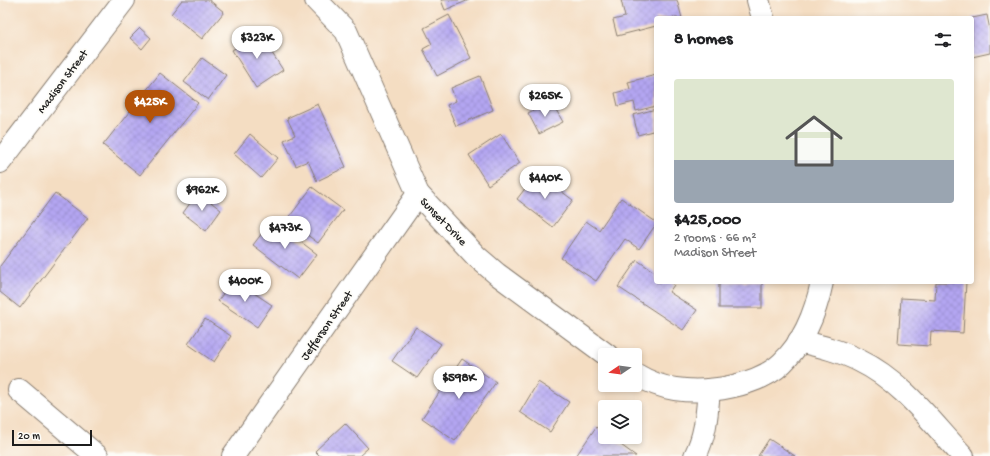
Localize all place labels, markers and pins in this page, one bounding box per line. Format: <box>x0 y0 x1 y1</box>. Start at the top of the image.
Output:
pin: $323K <box>229 26 285 60</box>
pin: $265K <box>517 84 573 118</box>
pin: $425K <box>122 90 178 124</box>
pin: $440K <box>517 166 573 200</box>
pin: $962K <box>174 178 230 212</box>
pin: $473K <box>257 216 313 250</box>
pin: $400K <box>217 269 273 303</box>
pin: $598K <box>431 366 487 400</box>

